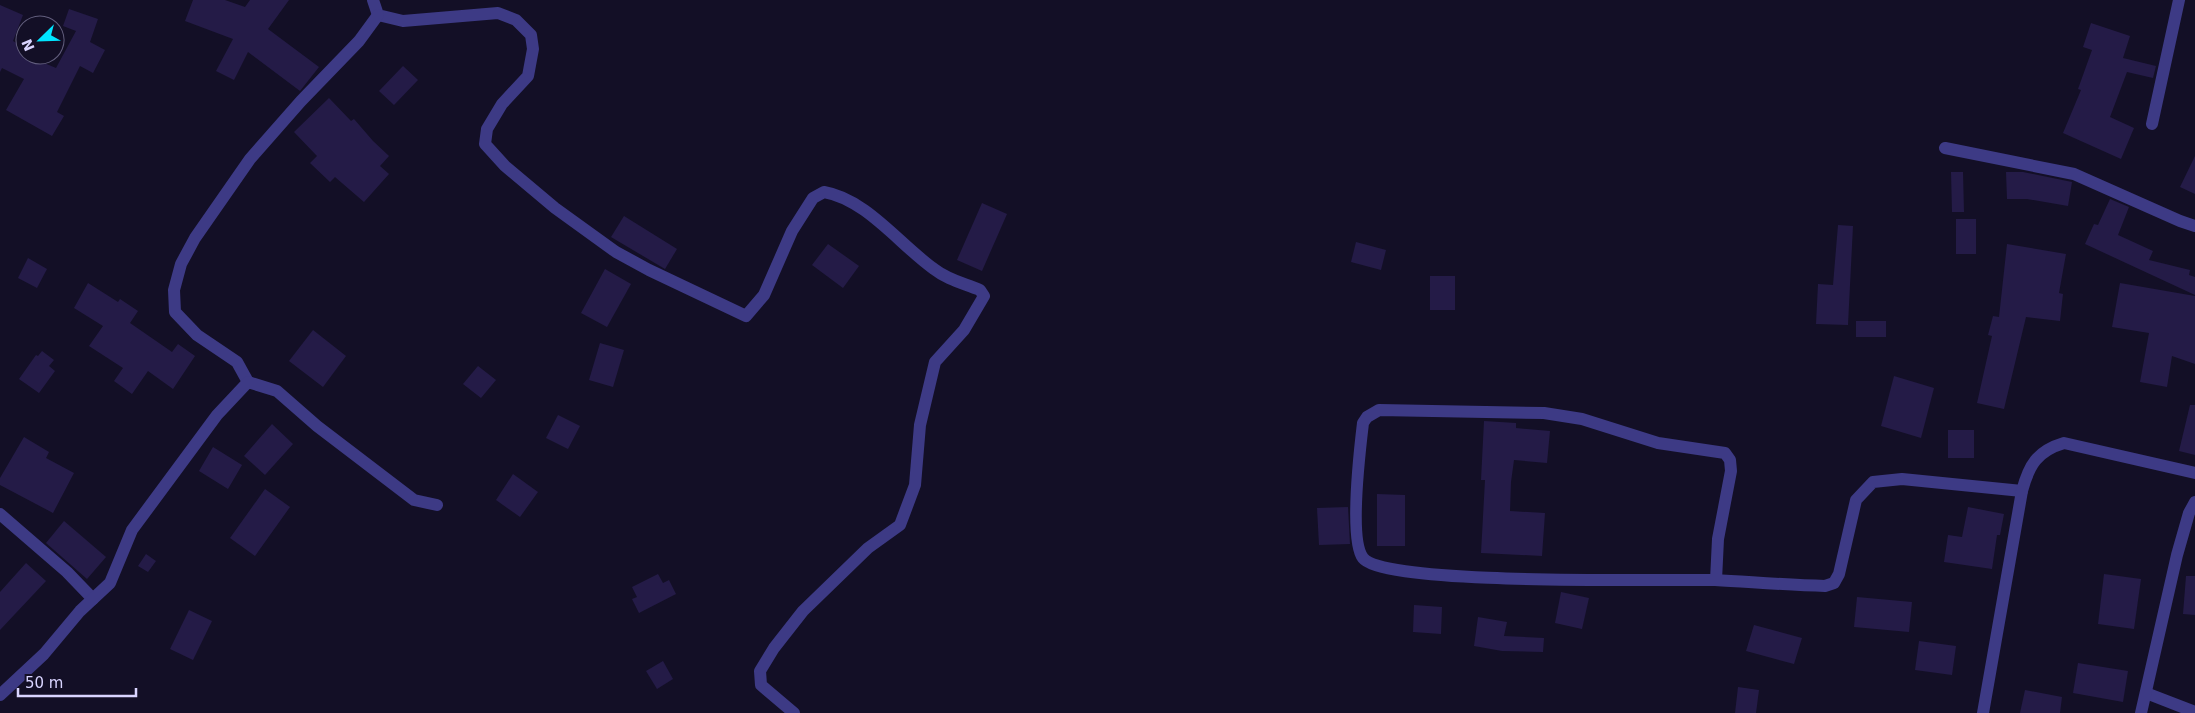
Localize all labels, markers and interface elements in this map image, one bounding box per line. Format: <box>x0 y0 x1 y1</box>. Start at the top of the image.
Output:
north arrow <box>15 15 65 65</box>
text: N <box>18 37 38 54</box>
scale bar <box>18 666 135 698</box>
text: 50 m <box>25 674 63 692</box>

